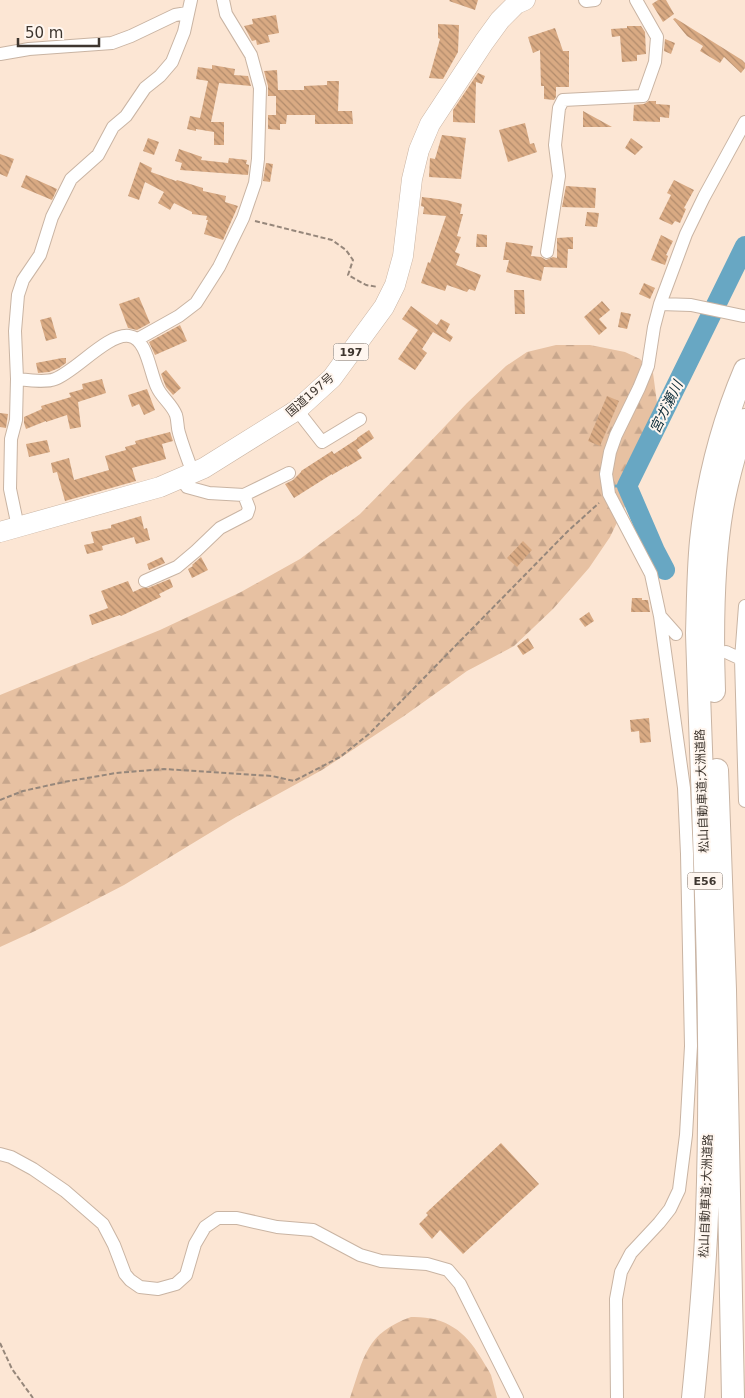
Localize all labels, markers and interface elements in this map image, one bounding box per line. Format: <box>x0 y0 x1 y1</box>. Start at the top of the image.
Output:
scale bar <box>18 15 99 47</box>
text: 50 m <box>25 24 63 42</box>
road number: 197 <box>334 344 368 361</box>
street label: 国道197号 <box>283 370 337 420</box>
water label: 宮ガ瀬川 <box>647 377 686 436</box>
street label: 松山自動車道;大洲道路 <box>693 729 711 853</box>
road number: E56 <box>688 872 722 889</box>
street label: 松山自動車道;大洲道路 <box>697 1134 715 1258</box>

